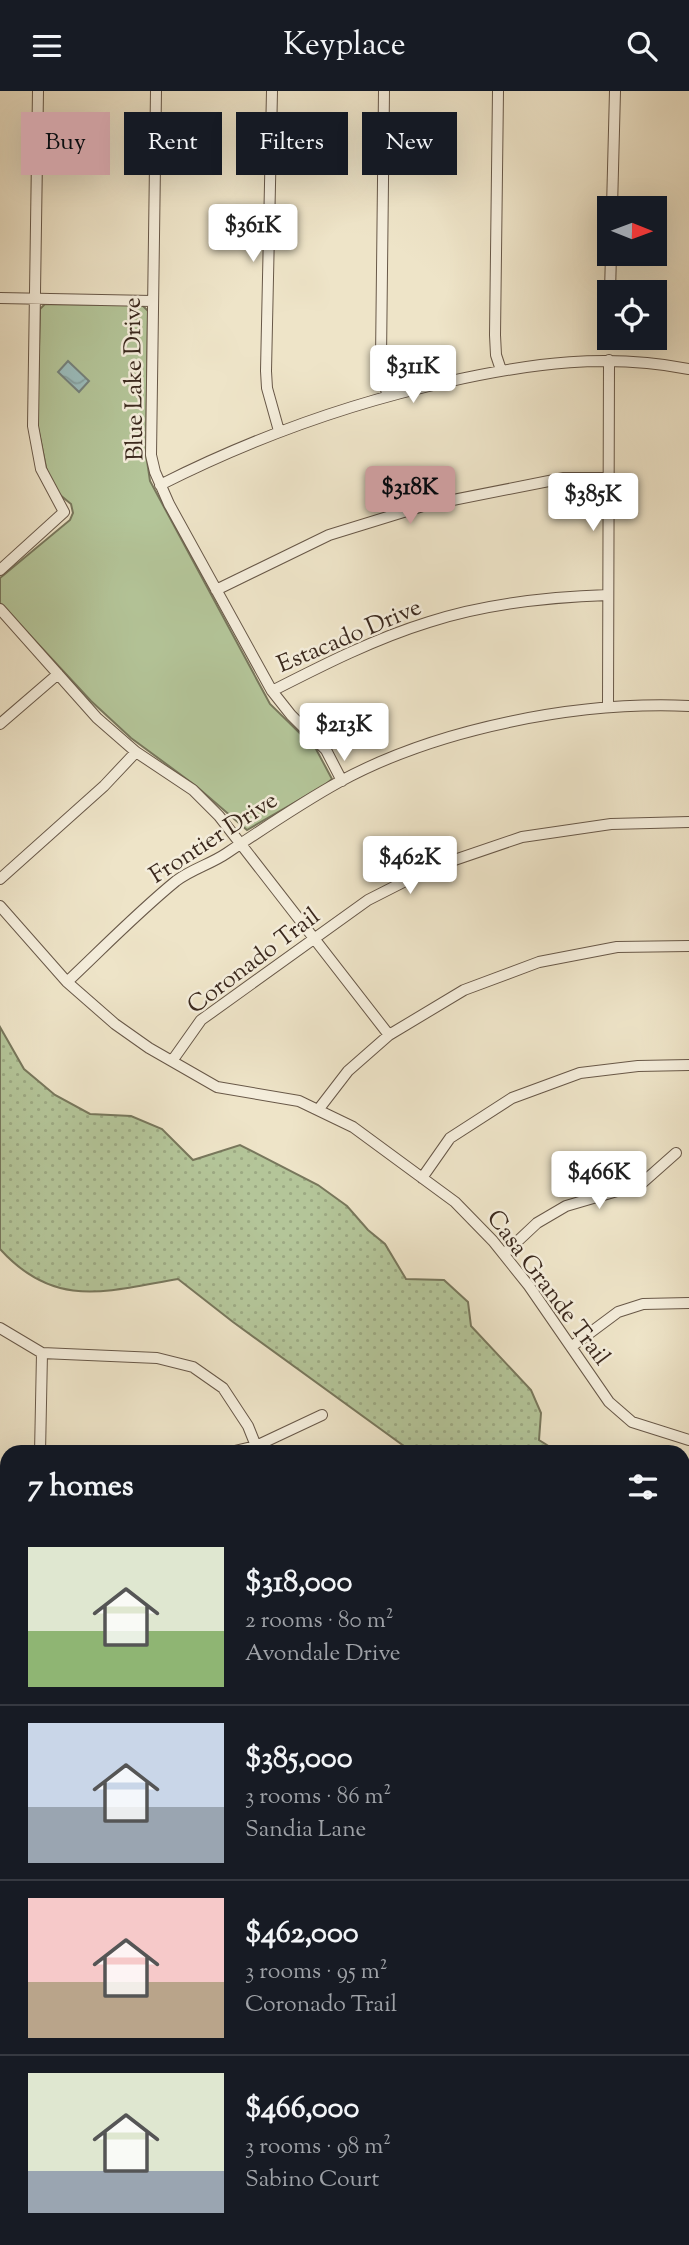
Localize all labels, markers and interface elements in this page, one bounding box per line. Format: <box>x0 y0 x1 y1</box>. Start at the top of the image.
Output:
text: Keyplace <box>283 23 406 69</box>
icon: menu <box>28 27 66 65</box>
icon: search <box>623 27 661 65</box>
chip: Buy <box>21 112 110 175</box>
chip: Rent <box>124 112 222 175</box>
chip: Filters <box>236 112 348 175</box>
chip: New <box>362 112 457 175</box>
north arrow <box>597 196 667 266</box>
map controls <box>597 196 667 350</box>
pin: $361K <box>204 205 302 264</box>
text: $361K <box>224 210 282 243</box>
button: locate <box>597 280 667 350</box>
street label: Blue Lake Drive <box>117 297 153 461</box>
pin: $311K <box>364 345 462 405</box>
text: $311K <box>386 351 440 384</box>
pin: $318K <box>361 467 459 526</box>
text: $318K <box>381 472 439 505</box>
pin: $385K <box>544 473 642 533</box>
text: $385K <box>564 479 622 512</box>
street label: Estacado Drive <box>272 591 427 683</box>
pin: $213K <box>295 703 393 763</box>
text: $213K <box>316 709 372 742</box>
street label: Frontier Drive <box>143 784 285 893</box>
pin: $462K <box>361 837 459 896</box>
text: $462K <box>379 842 441 875</box>
street label: Coronado Trail <box>181 900 328 1023</box>
pin: $466K <box>550 1151 648 1211</box>
text: $466K <box>567 1157 631 1190</box>
street label: Casa Grande Trail <box>477 1203 618 1373</box>
text: 7 homes <box>28 1466 133 1509</box>
icon: filters <box>624 1468 662 1506</box>
text: $318,000 <box>245 1562 352 1605</box>
icon: home <box>84 1575 168 1659</box>
text: 2 rooms · 80 m² <box>245 1605 393 1638</box>
text: Avondale Drive <box>245 1638 400 1671</box>
text: $385,000 <box>245 1738 353 1781</box>
icon: home <box>84 1751 168 1835</box>
text: 3 rooms · 86 m² <box>245 1781 391 1814</box>
text: Sandia Lane <box>245 1814 366 1847</box>
text: $462,000 <box>245 1913 359 1956</box>
icon: home <box>84 1926 168 2010</box>
text: 3 rooms · 95 m² <box>245 1956 388 1989</box>
text: Coronado Trail <box>245 1989 397 2022</box>
text: $466,000 <box>245 2088 359 2131</box>
icon: home <box>84 2101 168 2185</box>
text: 3 rooms · 98 m² <box>245 2131 391 2164</box>
text: Sabino Court <box>245 2164 379 2197</box>

